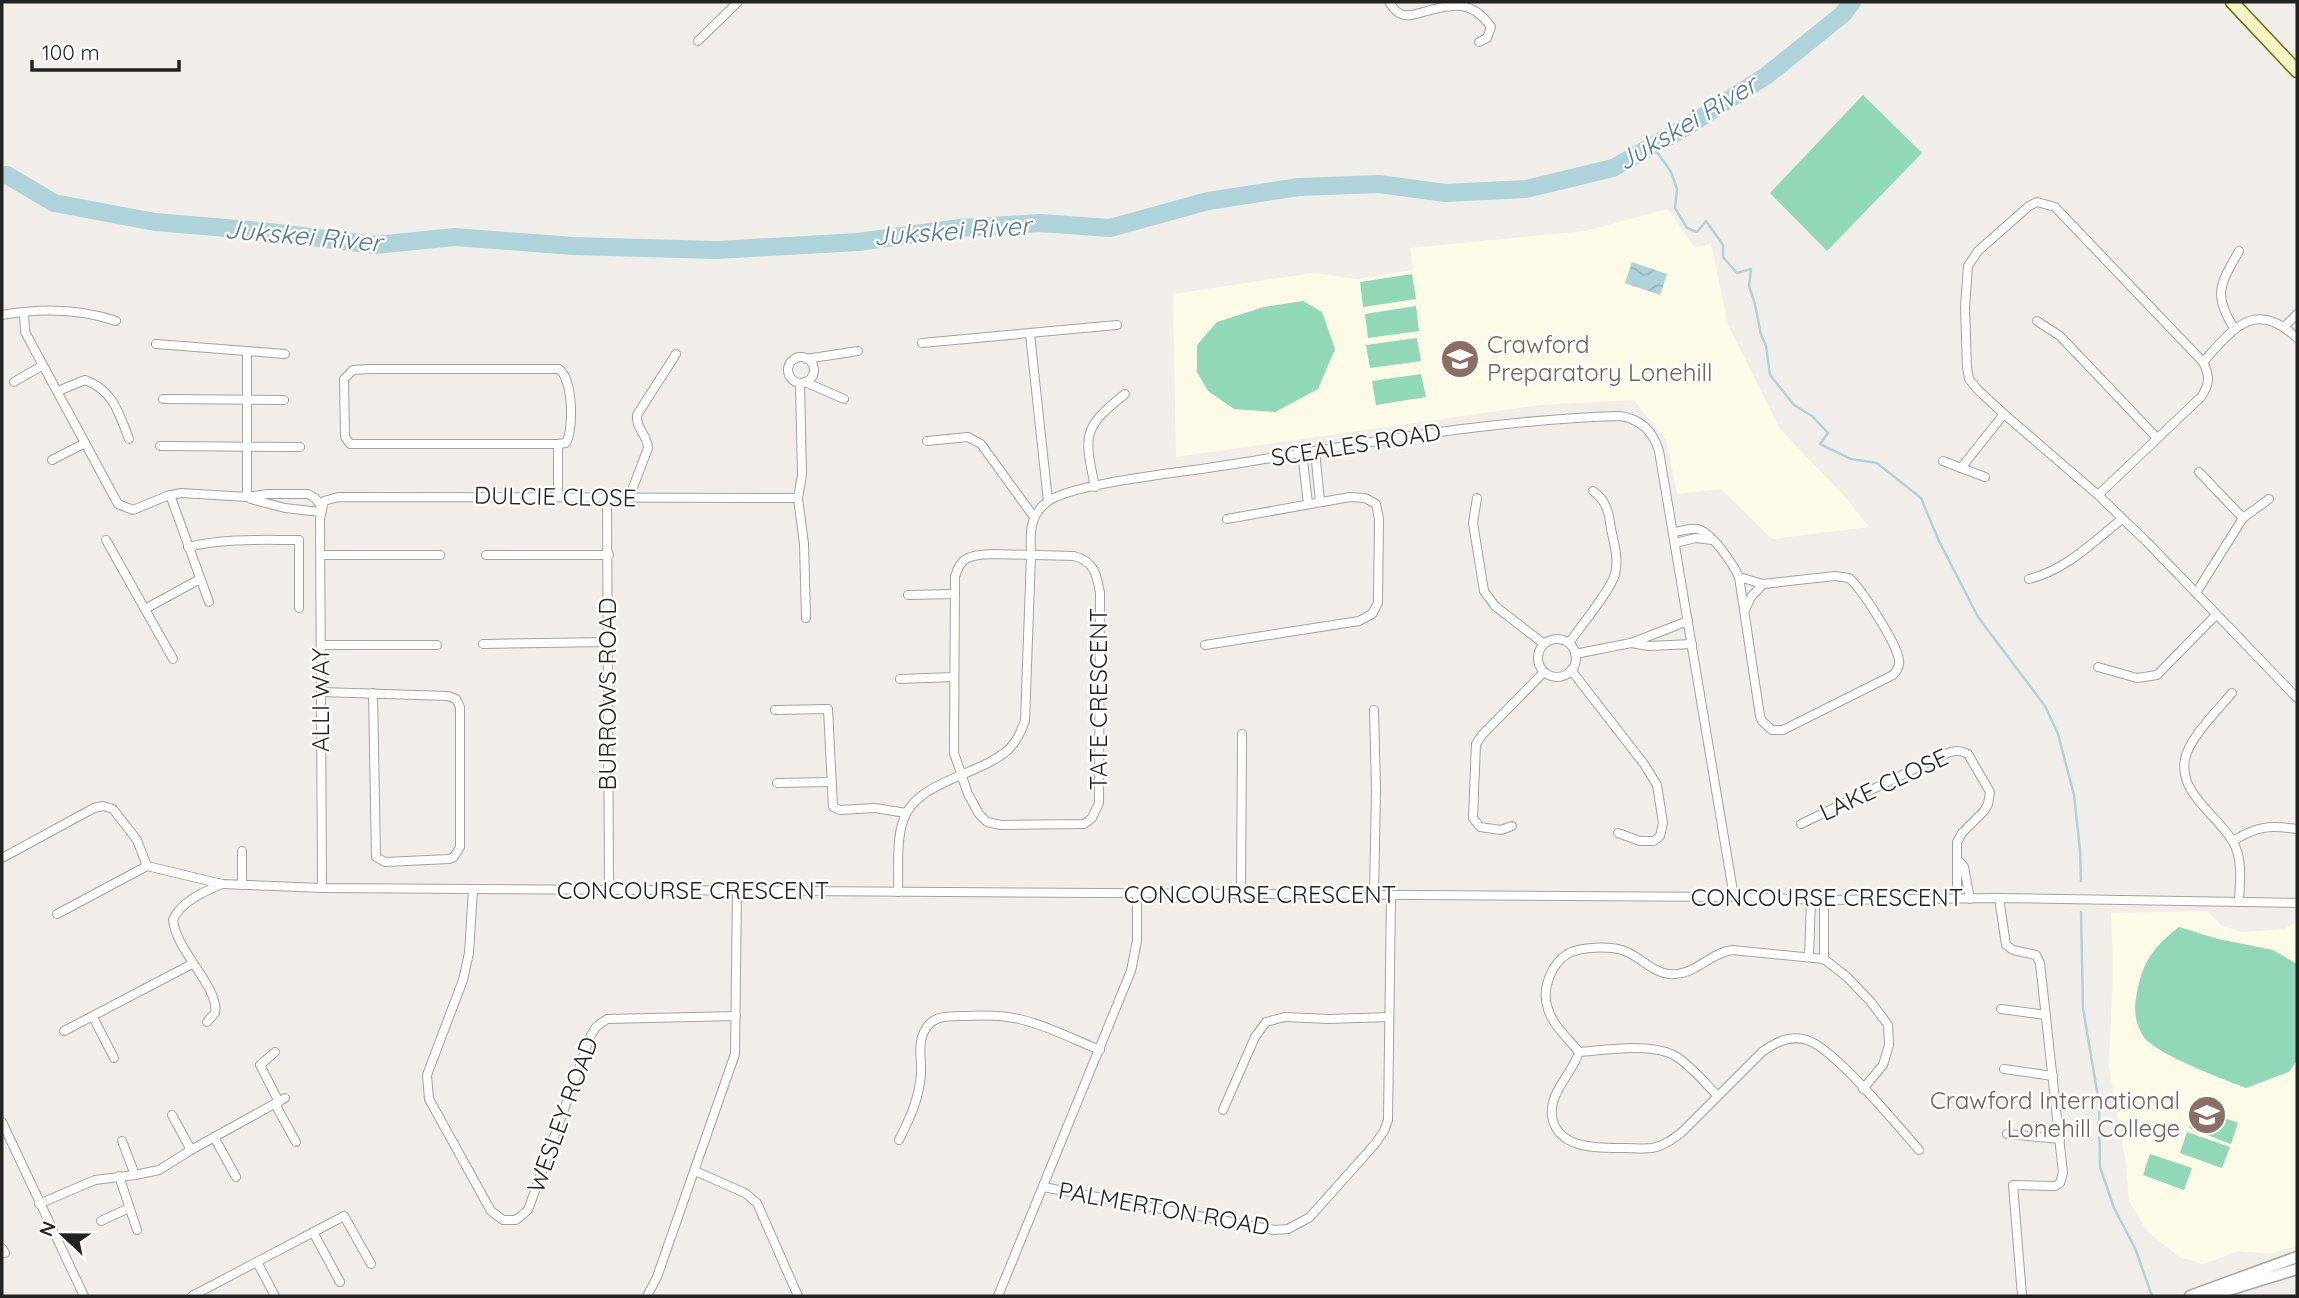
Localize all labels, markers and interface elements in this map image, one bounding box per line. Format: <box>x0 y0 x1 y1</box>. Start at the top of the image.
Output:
scale bar <box>32 28 178 72</box>
text: 100 m <box>42 39 100 65</box>
water label: Jukskei River <box>1611 66 1765 177</box>
water label: Jukskei River <box>872 208 1035 252</box>
water label: Jukskei River <box>223 212 386 259</box>
place label: Crawford Preparatory Lonehill <box>1487 329 1713 387</box>
school or university icon: Crawford Preparatory Lonehill <box>1439 338 1481 380</box>
street label: SCEALES ROAD <box>1269 416 1443 472</box>
street label: DULCIE CLOSE <box>474 480 637 512</box>
street label: BURROWS ROAD <box>592 598 622 790</box>
street label: TATE CRESCENT <box>1083 608 1113 790</box>
street label: ALLI WAY <box>305 648 335 752</box>
street label: LAKE CLOSE <box>1815 741 1953 827</box>
street label: CONCOURSE CRESCENT <box>557 875 829 905</box>
street label: CONCOURSE CRESCENT <box>1124 879 1396 909</box>
street label: CONCOURSE CRESCENT <box>1691 882 1963 912</box>
street label: WESLEY ROAD <box>520 1033 604 1197</box>
place label: Crawford International Lonehill College <box>1930 1085 2180 1143</box>
school or university icon: Crawford International Lonehill College <box>2186 1094 2228 1136</box>
street label: PALMERTON ROAD <box>1056 1175 1272 1241</box>
north arrow <box>28 1200 98 1270</box>
text: N <box>33 1218 61 1240</box>

